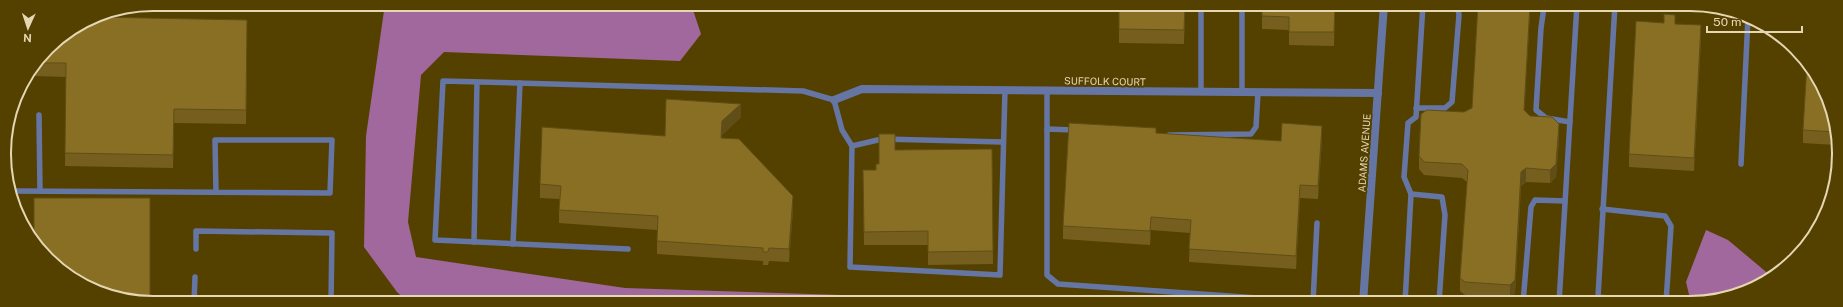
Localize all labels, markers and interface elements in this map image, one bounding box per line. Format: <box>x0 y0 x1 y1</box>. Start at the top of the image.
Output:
north arrow <box>8 8 48 48</box>
scale bar <box>1707 8 1802 34</box>
text: 50 m <box>1713 15 1741 29</box>
text: N <box>23 32 32 44</box>
street label: SUFFOLK COURT <box>1064 74 1146 88</box>
street label: ADAMS AVENUE <box>1355 113 1373 193</box>

